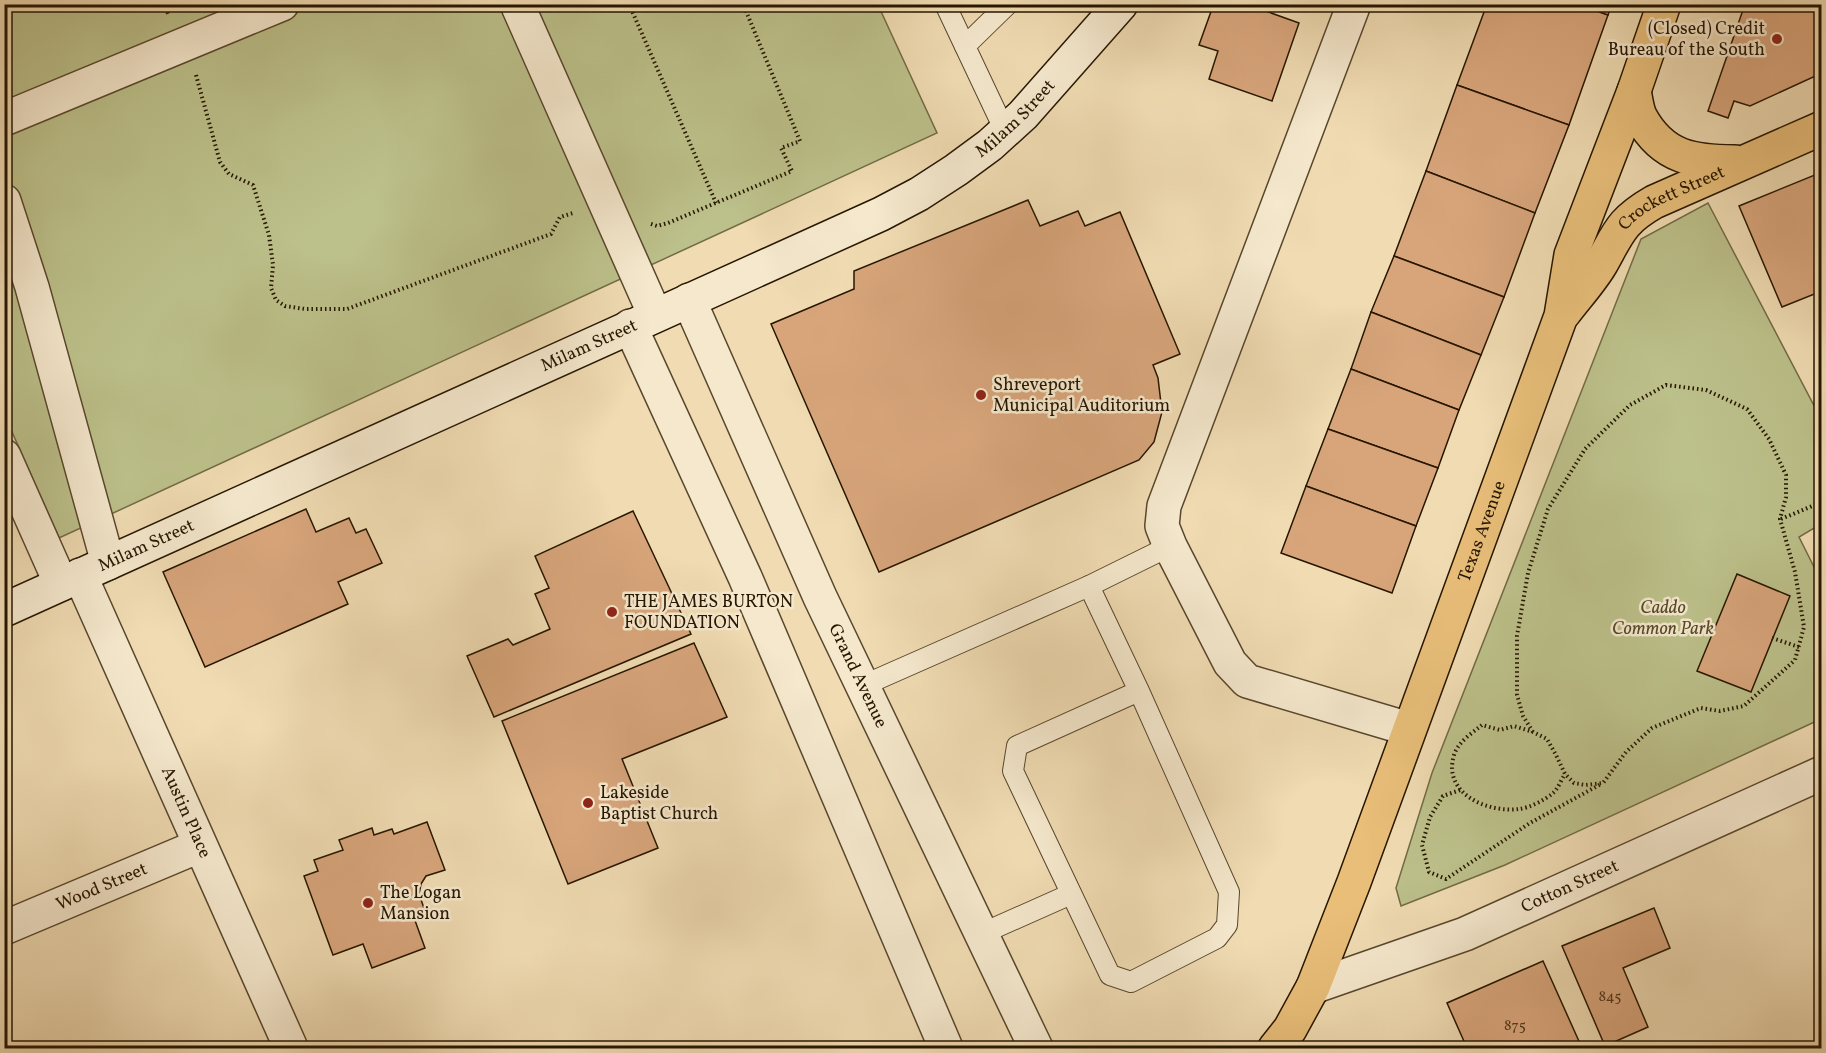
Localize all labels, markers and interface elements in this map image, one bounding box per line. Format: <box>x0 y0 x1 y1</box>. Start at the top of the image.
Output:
place label: (Closed) Credit Bureau of the South <box>1608 17 1765 63</box>
marker: (Closed) Credit Bureau of the South <box>1770 32 1784 46</box>
street label: Milam Street <box>970 74 1061 164</box>
street label: Crockett Street <box>1612 160 1729 236</box>
street label: Milam Street <box>537 313 641 378</box>
place label: Shreveport Municipal Auditorium <box>993 373 1170 419</box>
marker: Shreveport Municipal Auditorium <box>974 388 988 402</box>
street label: Texas Avenue <box>1452 477 1512 586</box>
street label: Milam Street <box>94 513 198 578</box>
place label: THE JAMES BURTON FOUNDATION <box>624 590 793 636</box>
park label: Caddo Common Park <box>1612 596 1714 642</box>
marker: THE JAMES BURTON FOUNDATION <box>605 605 619 619</box>
street label: Grand Avenue <box>822 619 893 732</box>
street label: Austin Place <box>155 763 217 862</box>
place label: Lakeside Baptist Church <box>600 781 719 827</box>
marker: Lakeside Baptist Church <box>581 796 595 810</box>
street label: Cotton Street <box>1517 854 1623 920</box>
street label: Wood Street <box>52 857 151 917</box>
place label: The Logan Mansion <box>380 881 462 927</box>
marker: The Logan Mansion <box>361 896 375 910</box>
house number: 845 <box>1599 987 1621 1008</box>
house number: 875 <box>1504 1016 1526 1037</box>

